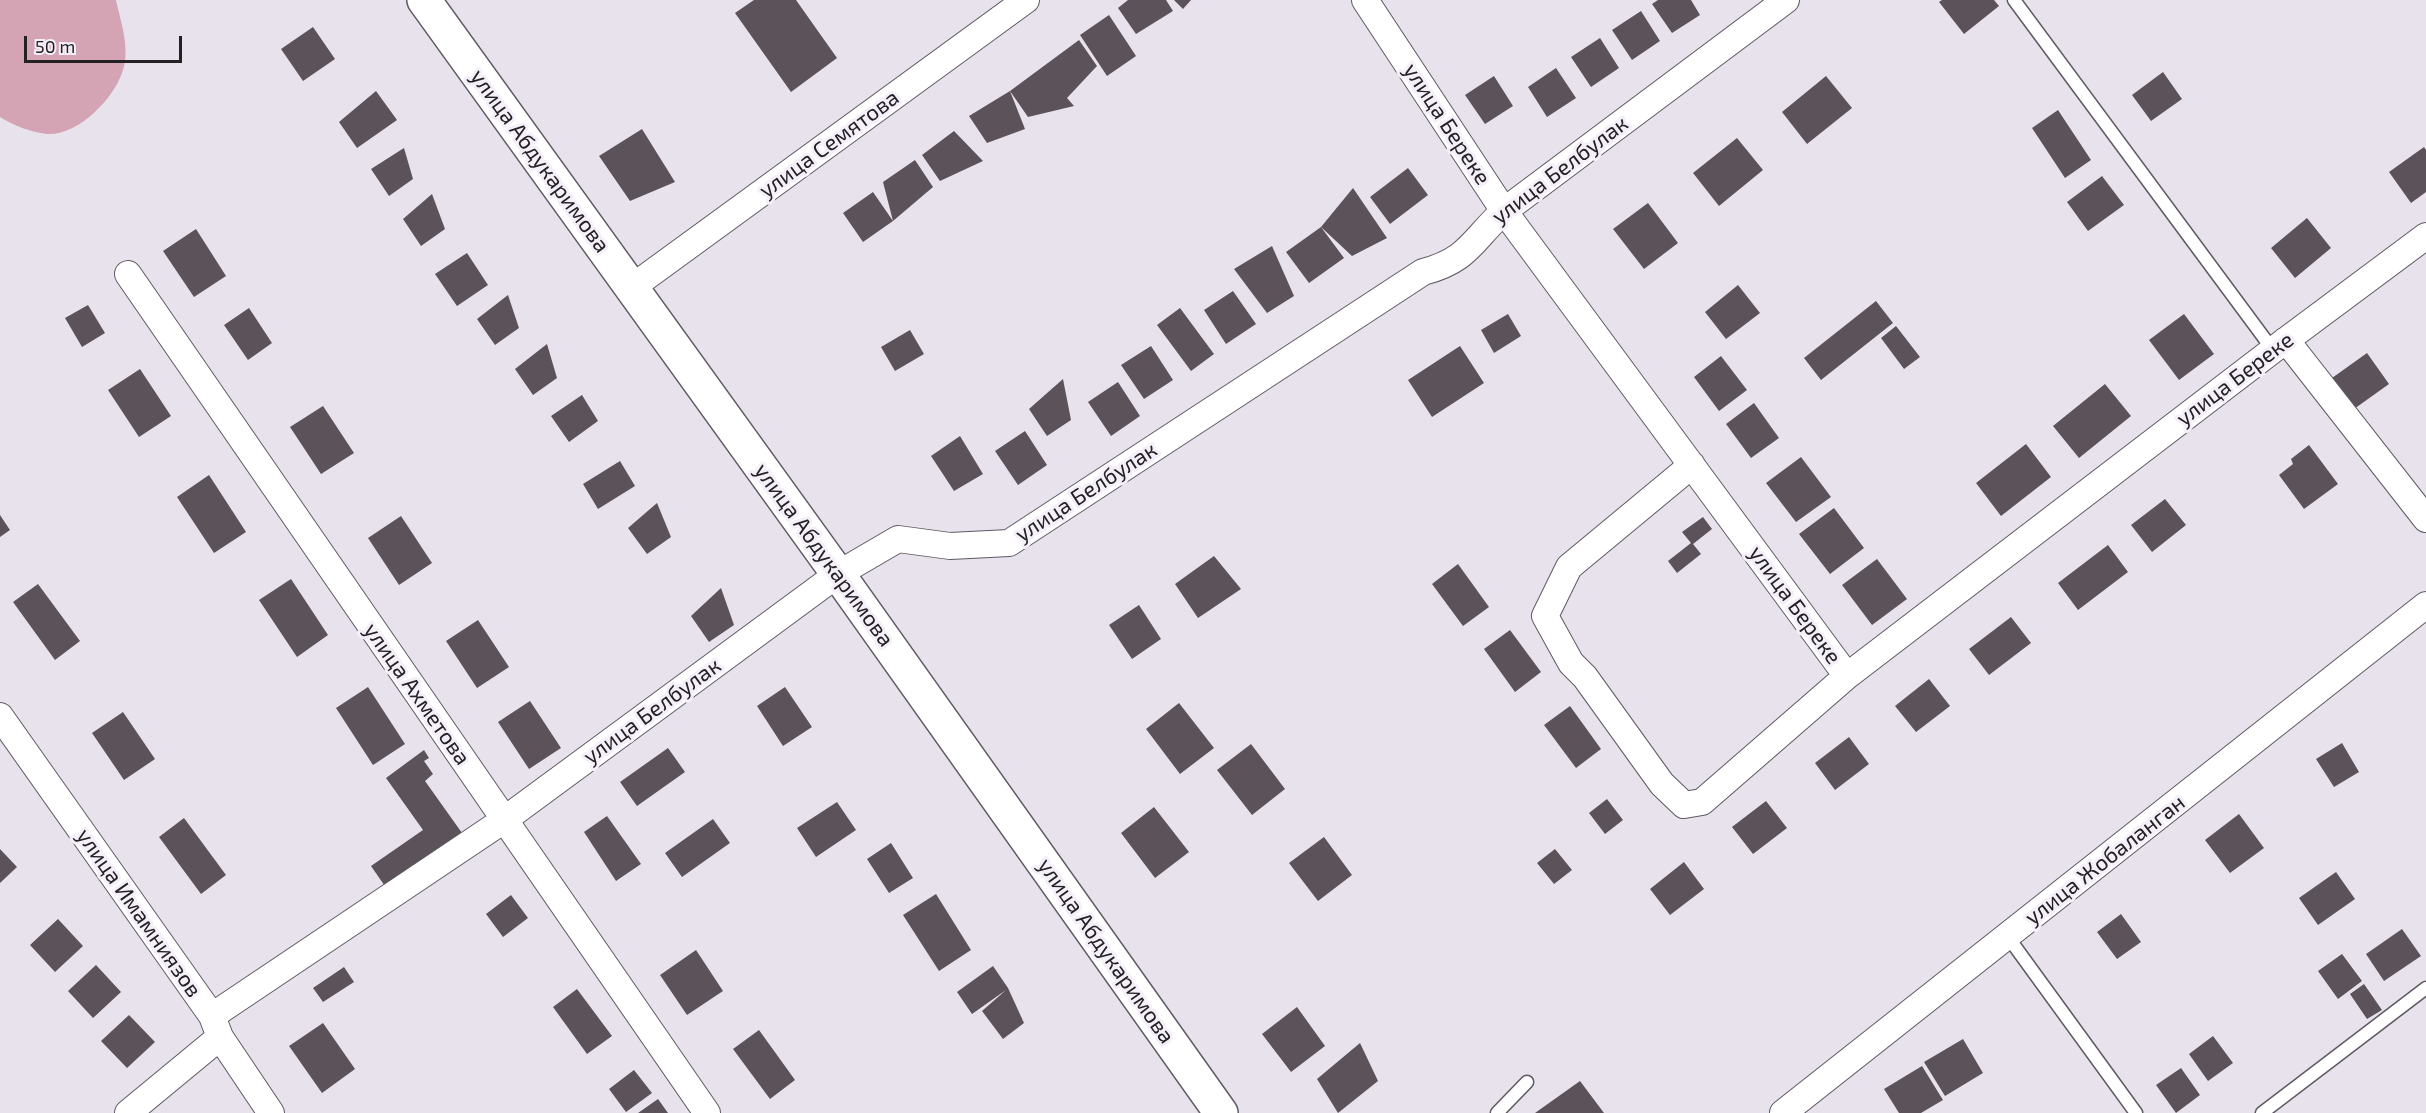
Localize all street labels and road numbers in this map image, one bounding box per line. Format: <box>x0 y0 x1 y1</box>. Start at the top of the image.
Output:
street label: улица Береке <box>1398 58 1496 190</box>
street label: улица Абдукаримова <box>465 64 615 258</box>
street label: улица Семятова <box>754 84 904 204</box>
street label: улица Белбулак <box>1487 110 1633 230</box>
street label: улица Береке <box>2171 326 2299 432</box>
street label: улица Белбулак <box>1010 436 1162 548</box>
street label: улица Абдукаримова <box>749 458 899 652</box>
street label: улица Береке <box>1743 541 1847 669</box>
street label: улица Ахметова <box>358 618 476 770</box>
street label: улица Белбулак <box>578 652 726 770</box>
street label: улица Жобаланган <box>2020 789 2190 931</box>
street label: улица Имамниязов <box>71 824 207 1002</box>
street label: улица Абдукаримова <box>1032 853 1180 1049</box>

